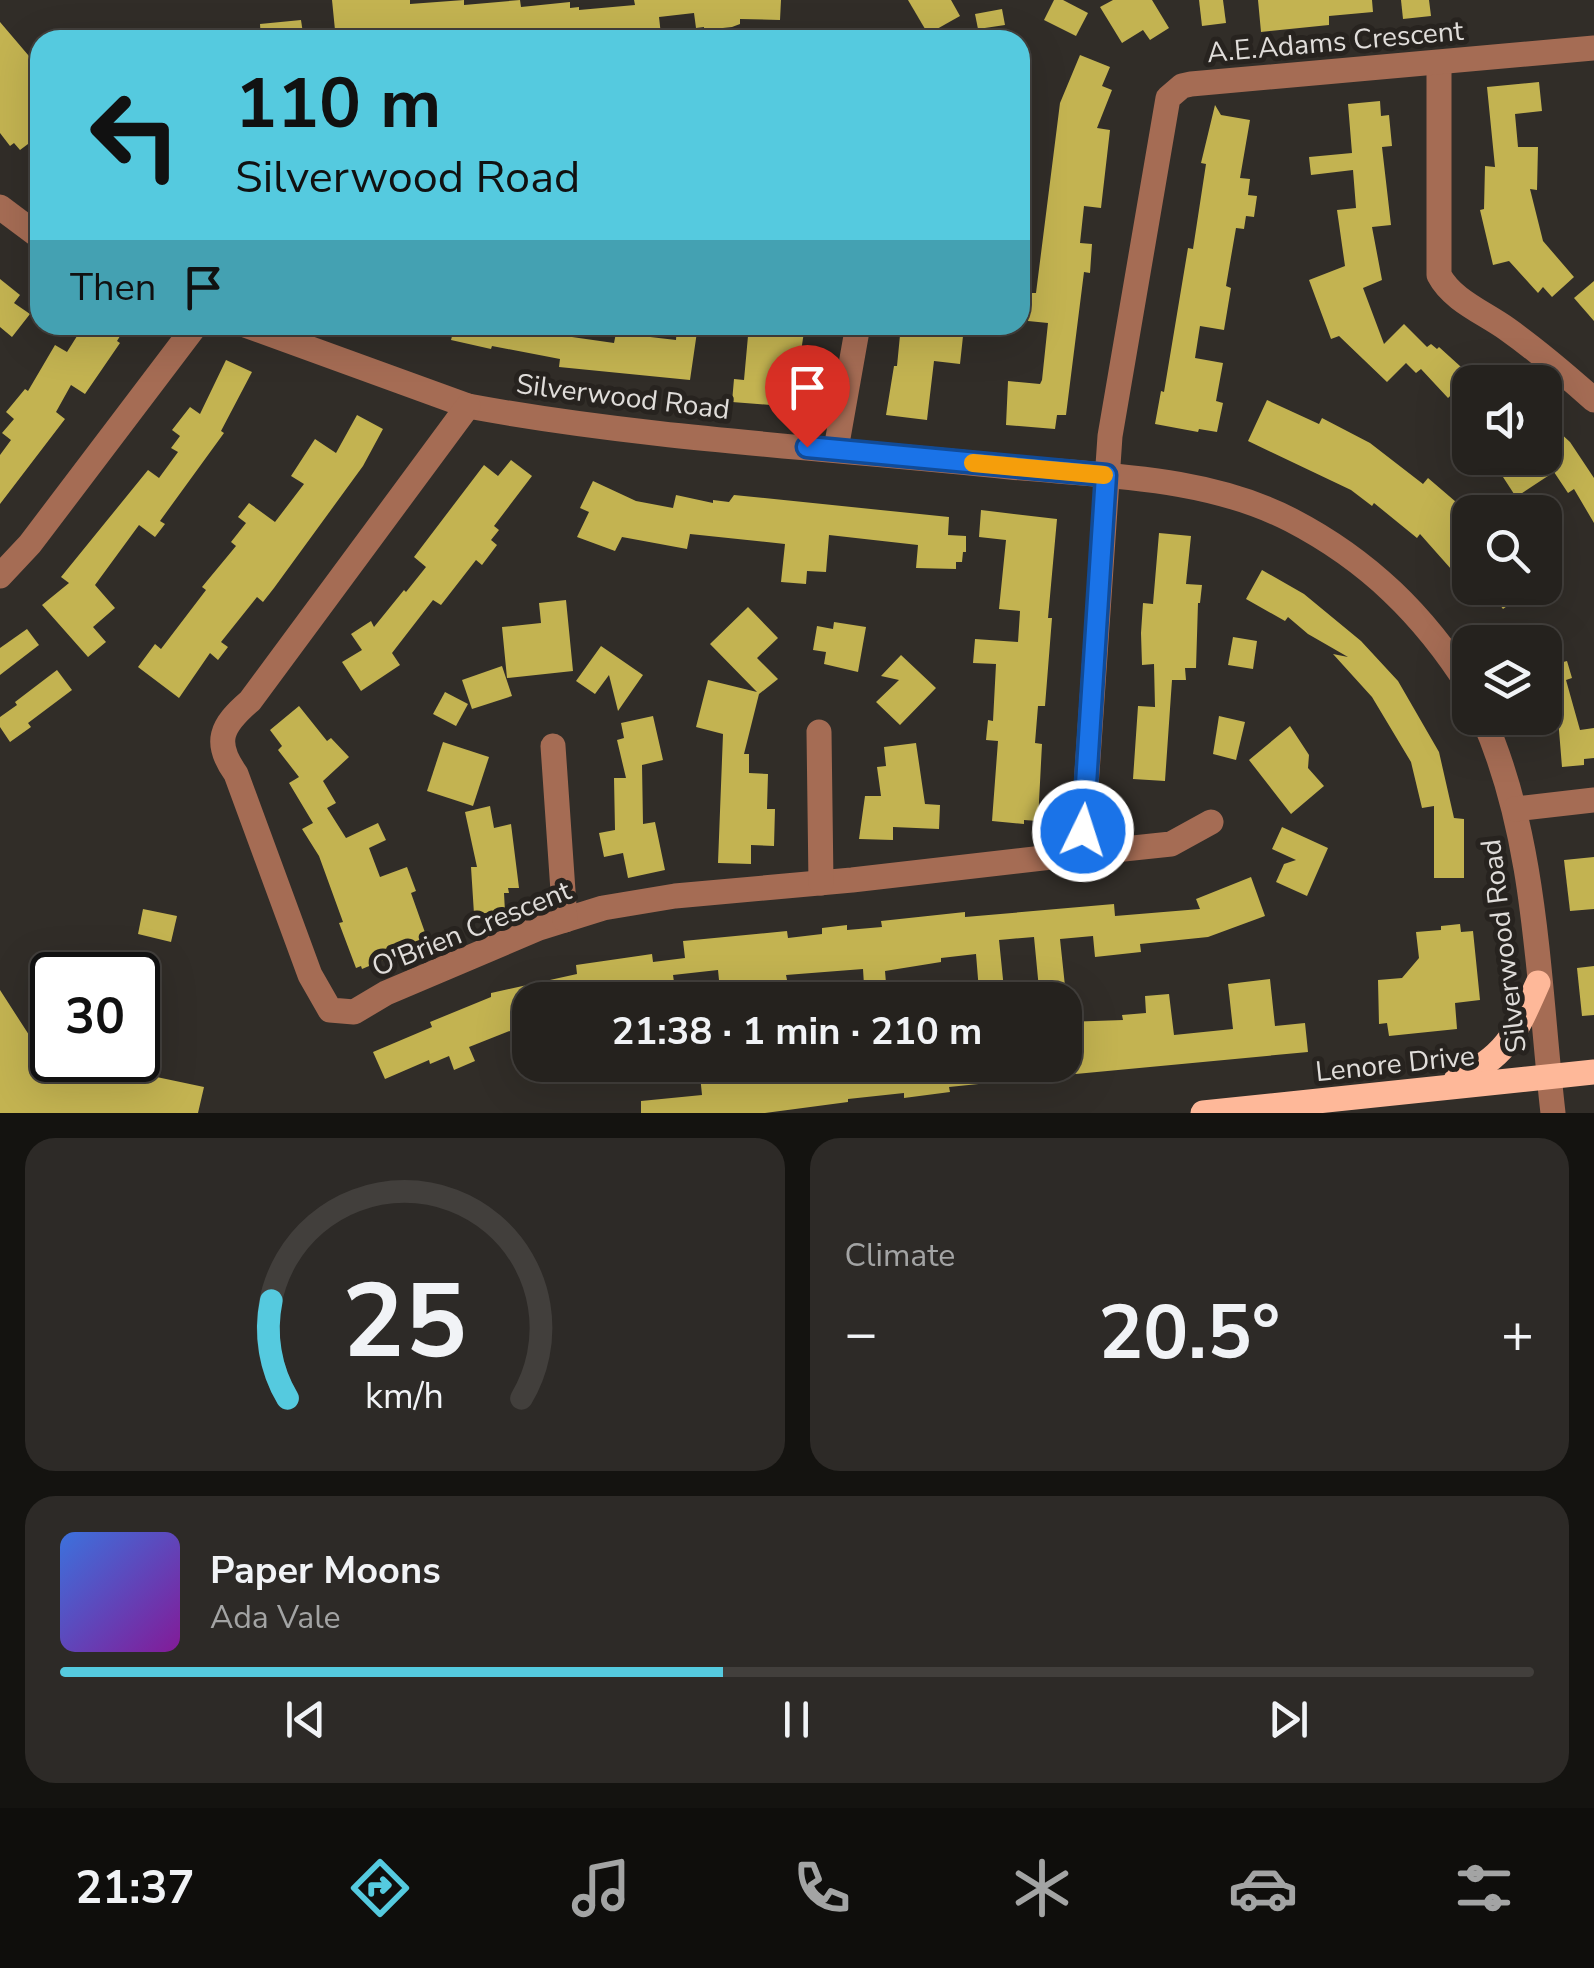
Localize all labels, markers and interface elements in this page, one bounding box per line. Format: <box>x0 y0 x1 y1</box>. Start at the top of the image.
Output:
street label: A.E.Adams Crescent <box>1205 12 1465 72</box>
text: 110 m <box>235 56 441 152</box>
icon: left <box>70 70 200 200</box>
text: Silverwood Road <box>235 147 580 208</box>
icon: arrive <box>176 260 231 315</box>
text: Then <box>70 262 156 313</box>
pin <box>765 345 850 448</box>
icon: arrive <box>780 360 835 415</box>
street label: Silverwood Road <box>514 365 732 429</box>
map controls <box>1452 365 1562 735</box>
button: sound <box>1452 365 1562 475</box>
button: search <box>1452 495 1562 605</box>
button: layers <box>1452 625 1562 735</box>
position arrow <box>1031 779 1135 883</box>
street label: Silverwood Road <box>1472 837 1536 1055</box>
street label: O'Brien Crescent <box>366 872 577 986</box>
speed limit sign: 30 <box>30 952 160 1082</box>
text: 21:38 · 1 min · 210 m <box>612 1006 982 1057</box>
street label: Lenore Drive <box>1314 1037 1477 1091</box>
text: Climate <box>845 1234 955 1277</box>
text: 25 <box>342 1251 467 1393</box>
text: 20.5° <box>1098 1282 1280 1384</box>
text: − <box>845 1296 878 1371</box>
text: + <box>1501 1296 1534 1371</box>
text: km/h <box>365 1372 444 1421</box>
text: Paper Moons <box>210 1545 441 1596</box>
text: Ada Vale <box>210 1596 341 1639</box>
icon: previous <box>278 1692 333 1747</box>
icon: pause <box>769 1692 824 1747</box>
icon: next <box>1261 1692 1316 1747</box>
icon: directions <box>345 1853 415 1923</box>
icon: music <box>566 1853 636 1923</box>
icon: phone <box>787 1853 857 1923</box>
icon: climate <box>1007 1853 1077 1923</box>
icon: car <box>1228 1853 1298 1923</box>
icon: filters <box>1449 1853 1519 1923</box>
text: 21:37 <box>75 1858 195 1919</box>

